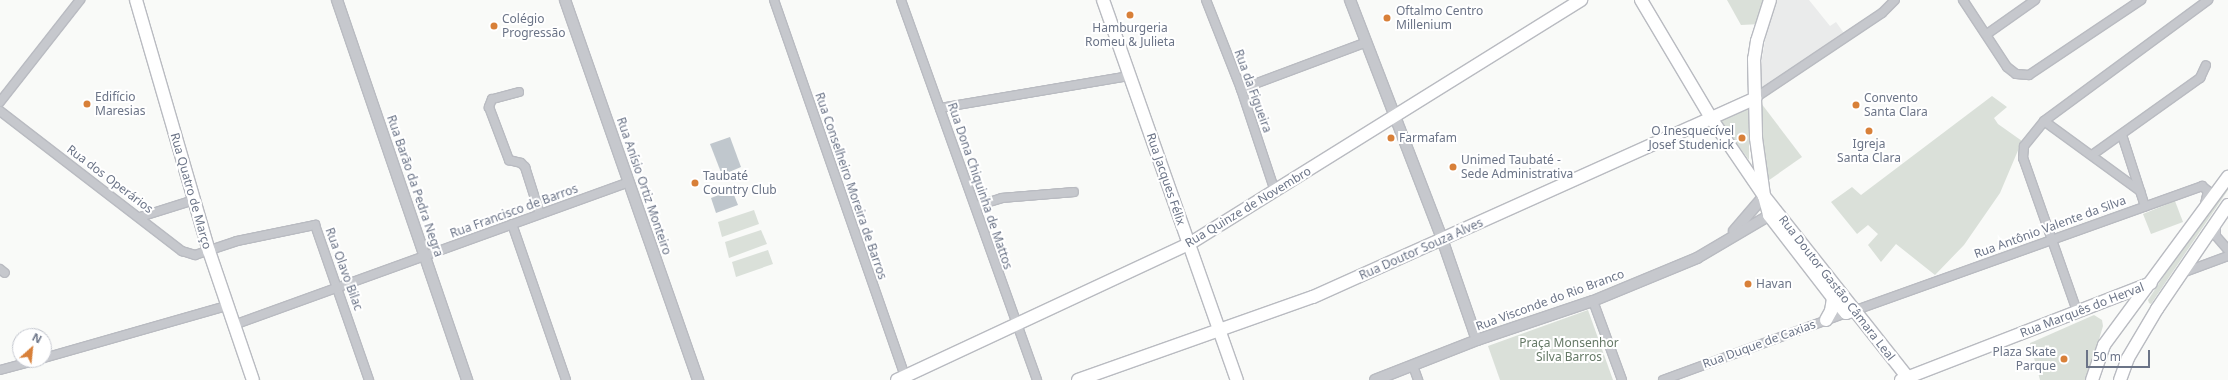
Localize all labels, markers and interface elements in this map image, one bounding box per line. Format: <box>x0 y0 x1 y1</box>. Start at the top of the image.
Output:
place label: Oftalmo Centro Millenium <box>1396 4 1483 32</box>
marker: Hamburgeria Romeu & Julieta <box>1125 10 1135 20</box>
place label: Colégio Progressão <box>502 12 566 40</box>
marker: Oftalmo Centro Millenium <box>1381 12 1393 24</box>
marker: Colégio Progressão <box>489 21 499 31</box>
place label: Hamburgeria Romeu & Julieta <box>1085 21 1175 49</box>
street label: Rua da Figueira <box>1231 47 1275 135</box>
place label: Edifício Maresias <box>95 90 145 118</box>
street label: Rua Conselheiro Moreira de Barros <box>812 91 890 281</box>
place label: Convento Santa Clara <box>1864 91 1928 119</box>
marker: Edifício Maresias <box>82 99 92 109</box>
marker: Convento Santa Clara <box>1851 100 1861 110</box>
street label: Rua Dona Chiquinha de Mattos <box>945 101 1015 271</box>
street label: Rua Barão da Pedra Negra <box>384 113 446 259</box>
street label: Rua Anísio Ortiz Monteiro <box>614 115 674 257</box>
place label: O Inesquecível Josef Studenick <box>1649 124 1734 152</box>
marker: Igreja Santa Clara <box>1864 126 1874 136</box>
street label: Rua Quatro de Março <box>167 131 215 251</box>
street label: Rua Jacques Félix <box>1143 131 1189 227</box>
place label: Farmafam <box>1399 131 1457 145</box>
marker: Farmafam <box>1386 133 1396 143</box>
marker: O Inesquecível Josef Studenick <box>1737 133 1747 143</box>
place label: Igreja Santa Clara <box>1837 137 1901 165</box>
street label: Rua dos Operários <box>64 142 156 216</box>
place label: Unimed Taubaté - Sede Administrativa <box>1461 153 1573 181</box>
marker: Unimed Taubaté - Sede Administrativa <box>1448 162 1458 172</box>
street label: Rua Quinze de Novembro <box>1182 164 1314 250</box>
place label: Taubaté Country Club <box>703 169 777 197</box>
marker: Taubaté Country Club <box>690 178 700 188</box>
street label: Rua Francisco de Barros <box>448 181 580 241</box>
street label: Rua Antônio Valente da Silva <box>1972 193 2128 261</box>
street label: Rua Doutor Gastão Câmara Leal <box>1776 213 1898 363</box>
street label: Rua Doutor Souza Alves <box>1357 215 1485 283</box>
street label: Rua Olavo Bilac <box>322 226 366 312</box>
street label: Rua Visconde do Rio Branco <box>1474 266 1626 334</box>
place label: Havan <box>1756 277 1792 291</box>
marker: Havan <box>1743 279 1753 289</box>
street label: Rua Marquês do Herval <box>2018 280 2146 340</box>
street label: Rua Duque de Caxias <box>1701 317 1817 371</box>
north arrow <box>12 328 52 368</box>
text: N <box>30 329 45 346</box>
park label: Praça Monsenhor Silva Barros <box>1519 336 1619 364</box>
scale bar <box>2088 342 2152 368</box>
place label: Plaza Skate Parque <box>1993 345 2056 373</box>
text: 50 m <box>2093 348 2121 365</box>
marker: Plaza Skate Parque <box>2059 354 2069 364</box>

